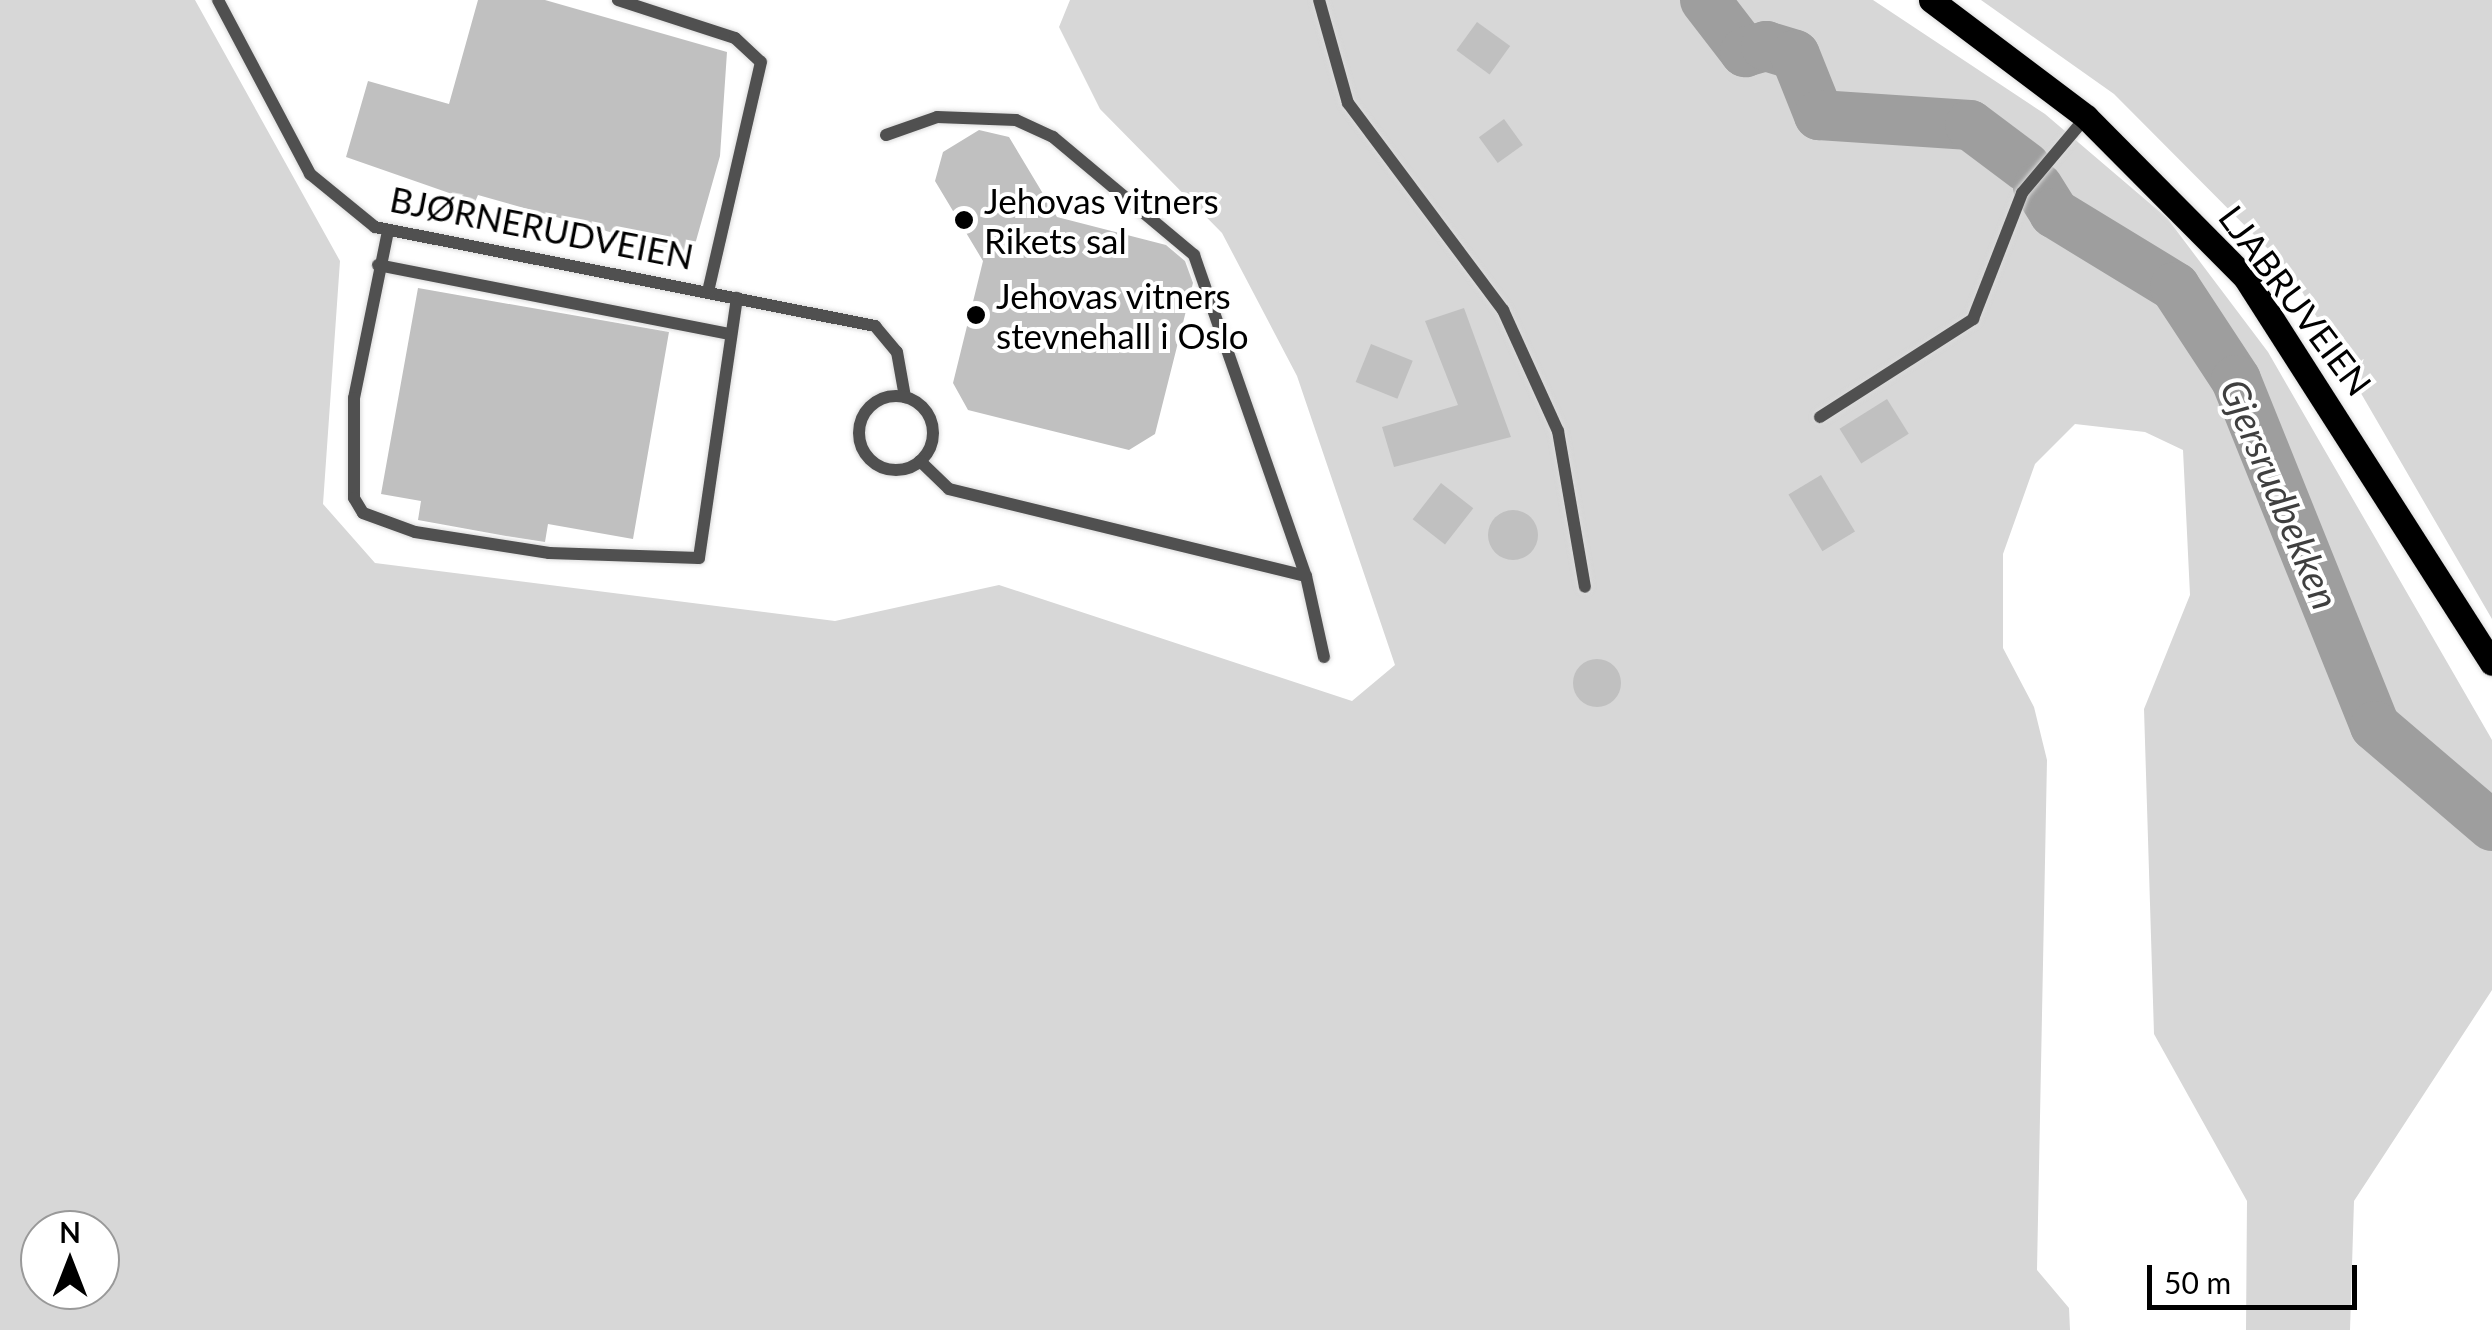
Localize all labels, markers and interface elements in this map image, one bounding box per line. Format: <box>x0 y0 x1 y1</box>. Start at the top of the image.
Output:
street label: BJØRNERUDVEIEN <box>387 177 697 277</box>
place label: Jehovas vitners Rikets sal <box>984 179 1220 261</box>
street label: LJABRUVEIEN <box>2211 197 2381 403</box>
marker: Jehovas vitners Rikets sal <box>953 209 975 231</box>
place label: Jehovas vitners stevnehall i Oslo <box>996 274 1249 356</box>
marker: Jehovas vitners stevnehall i Oslo <box>965 304 987 326</box>
water label: Gjersrudbekken <box>2211 372 2349 616</box>
north arrow <box>20 1210 120 1310</box>
text: N <box>59 1215 81 1249</box>
scale bar <box>2152 1245 2362 1307</box>
text: 50 m <box>2164 1264 2231 1300</box>

